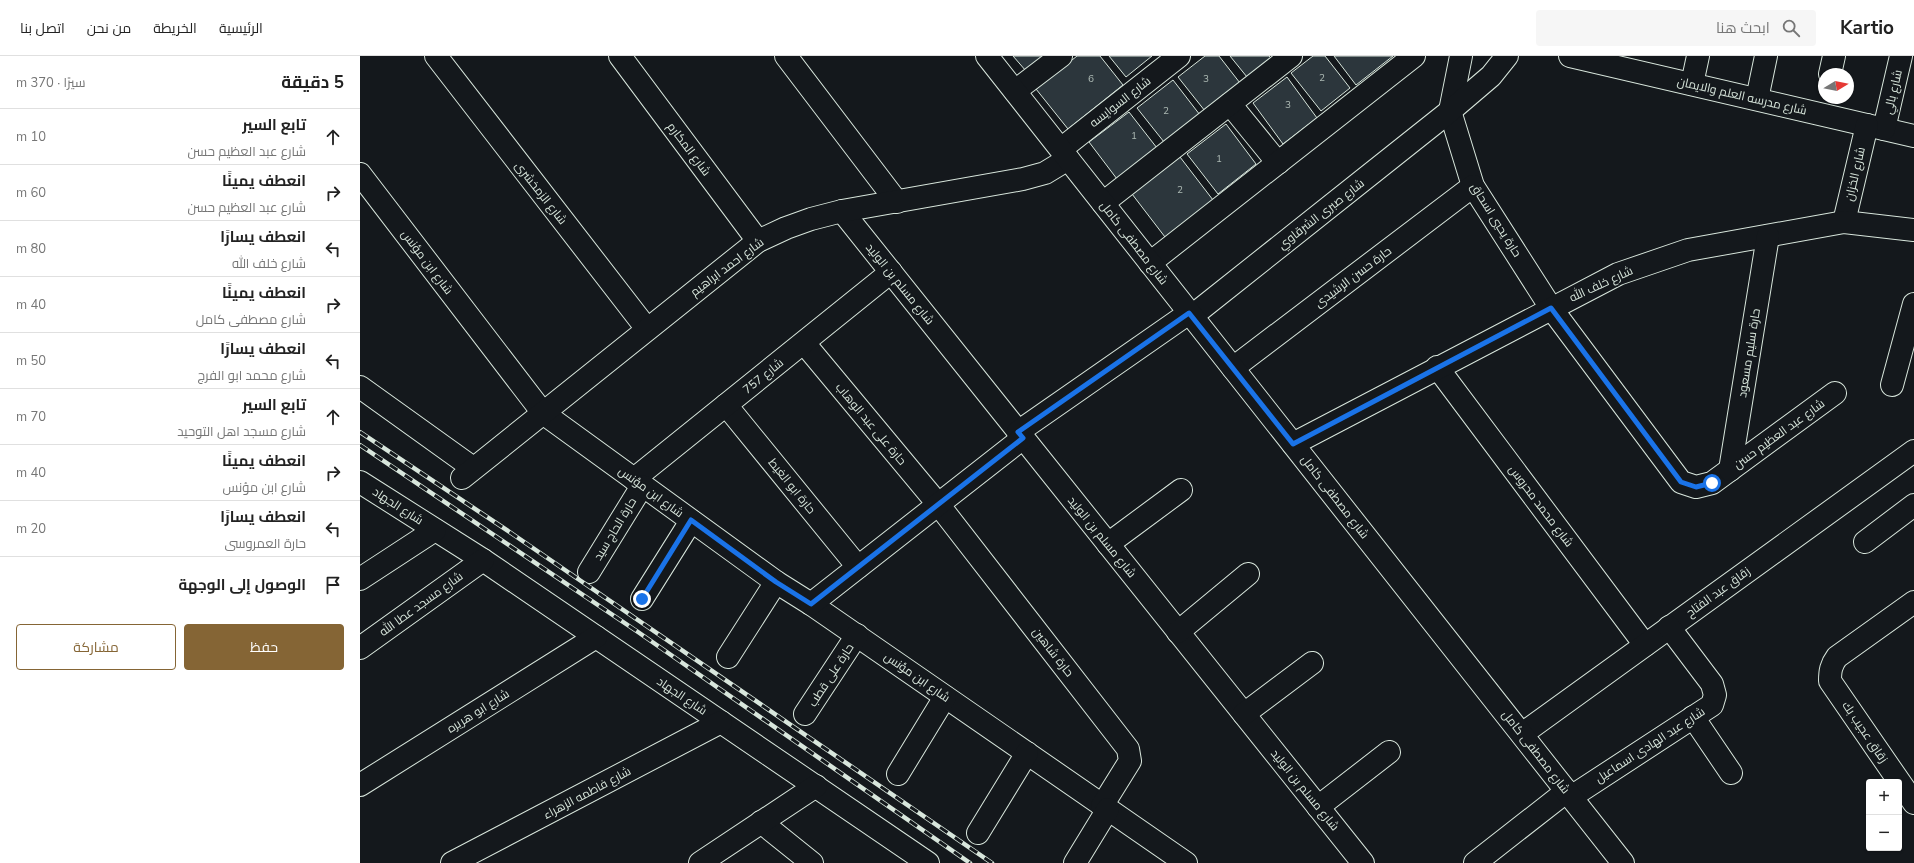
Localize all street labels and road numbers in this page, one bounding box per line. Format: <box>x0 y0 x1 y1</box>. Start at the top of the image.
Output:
street label: شارع بالي <box>1880 68 1908 116</box>
street label: شارع السوايسه <box>1086 73 1154 131</box>
street label: شارع مدرسه العلم والايمان <box>1676 73 1809 119</box>
street label: شارع المكارم <box>664 119 714 179</box>
street label: شارع الخزان <box>1841 145 1869 203</box>
street label: شارع الزمخشرى <box>511 158 571 228</box>
street label: شارع صبرى الشرقاوي <box>1275 175 1369 254</box>
street label: حارة يحيي اسحاق <box>1467 180 1525 260</box>
street label: شارع مصطفى كامل <box>1096 198 1172 288</box>
street label: شارع ابن مؤنس <box>397 226 457 298</box>
street label: شارع احمد ابراهيم <box>687 234 767 300</box>
street label: شارع مسلم بن الوليد <box>862 240 938 328</box>
street label: حارة حسن الرشيدى <box>1311 243 1395 311</box>
street label: شارع خلف الله <box>1567 262 1635 306</box>
street label: حارة سليم مسعود <box>1734 307 1764 399</box>
street label: شارع 757 <box>739 355 787 397</box>
street label: حارة على عبد الوهاب <box>832 380 910 468</box>
street label: شارع عبد العظيم حسن <box>1730 395 1828 473</box>
street label: شارع مصطفى كامل <box>1297 452 1373 542</box>
street label: حارة ابو الغيط <box>765 455 819 517</box>
street label: شارع محمد محروس <box>1505 462 1577 550</box>
street label: شارع ابن مؤنس <box>615 463 687 521</box>
street label: شارع الجهاد <box>370 484 426 528</box>
street label: شارع مسلم بن الوليد <box>1064 493 1140 581</box>
street label: حارة الحاج سيد <box>590 495 640 563</box>
street label: زقاق عبد الفتاح <box>1683 563 1753 621</box>
street label: شارع مسجد عطا الله <box>376 568 466 640</box>
street label: حارة شاهين <box>1029 624 1077 680</box>
street label: حارة على قطب <box>805 640 857 710</box>
street label: شارع ابن مؤنس <box>881 648 953 706</box>
street label: شارع الجهاد <box>654 673 710 719</box>
street label: شارع ابو هريره <box>444 685 512 737</box>
street label: زقاق عجيب بك <box>1838 698 1892 766</box>
street label: شارع عبد الهادى اسماعيل <box>1592 703 1708 787</box>
street label: شارع مصطفى كامل <box>1498 707 1574 797</box>
street label: شارع مسلم بن الوليد <box>1267 746 1343 834</box>
street label: شارع فاطمه الزهراء <box>540 763 634 823</box>

